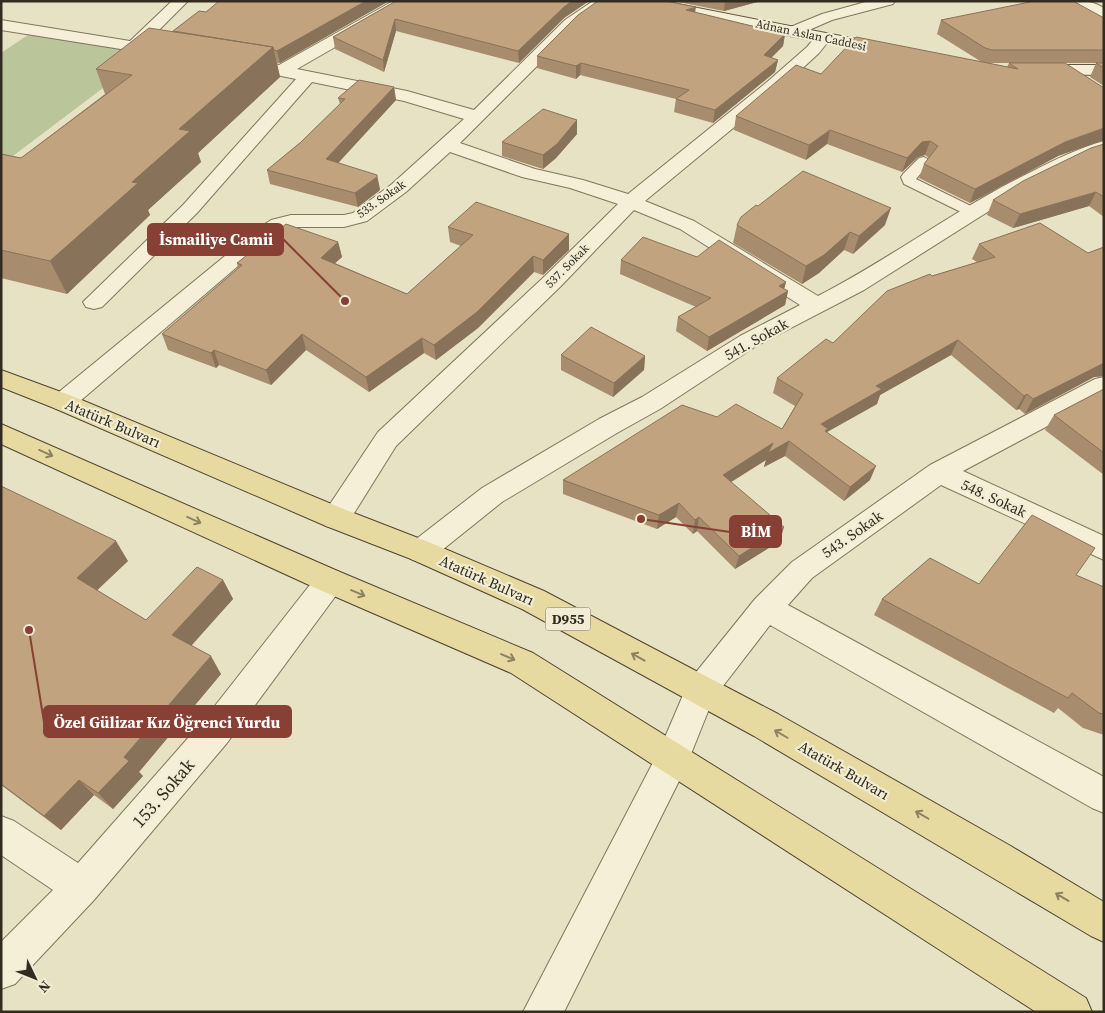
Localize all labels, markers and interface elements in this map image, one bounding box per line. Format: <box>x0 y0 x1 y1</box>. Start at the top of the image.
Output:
street label: Adnan Aslan Caddesi <box>754 15 868 55</box>
street label: 533. Sokak <box>353 176 409 222</box>
callout: İsmailiye Camii <box>148 224 283 255</box>
text: İsmailiye Camii <box>159 228 273 250</box>
street label: 537. Sokak <box>541 240 593 292</box>
street label: 541. Sokak <box>720 312 793 365</box>
street label: Atatürk Bulvarı <box>62 393 164 453</box>
one-way arrow <box>38 448 53 458</box>
street label: 548. Sokak <box>958 474 1031 523</box>
street label: 543. Sokak <box>817 505 887 563</box>
one-way arrow <box>186 515 201 525</box>
callout: BİM <box>730 516 781 547</box>
text: BİM <box>741 520 771 542</box>
street label: Atatürk Bulvarı <box>436 550 538 610</box>
one-way arrow <box>350 589 365 598</box>
road number: D955 <box>546 608 590 630</box>
one-way arrow <box>500 652 515 662</box>
one-way arrow <box>631 652 646 661</box>
callout: Özel Gülizar Kız Öğrenci Yurdu <box>44 706 291 737</box>
text: Özel Gülizar Kız Öğrenci Yurdu <box>54 711 280 733</box>
one-way arrow <box>774 729 789 738</box>
street label: Atatürk Bulvarı <box>795 736 893 804</box>
street label: 153. Sokak <box>126 753 200 833</box>
one-way arrow <box>915 810 929 820</box>
one-way arrow <box>1055 892 1069 902</box>
north arrow <box>10 953 60 1003</box>
text: N <box>34 976 55 997</box>

